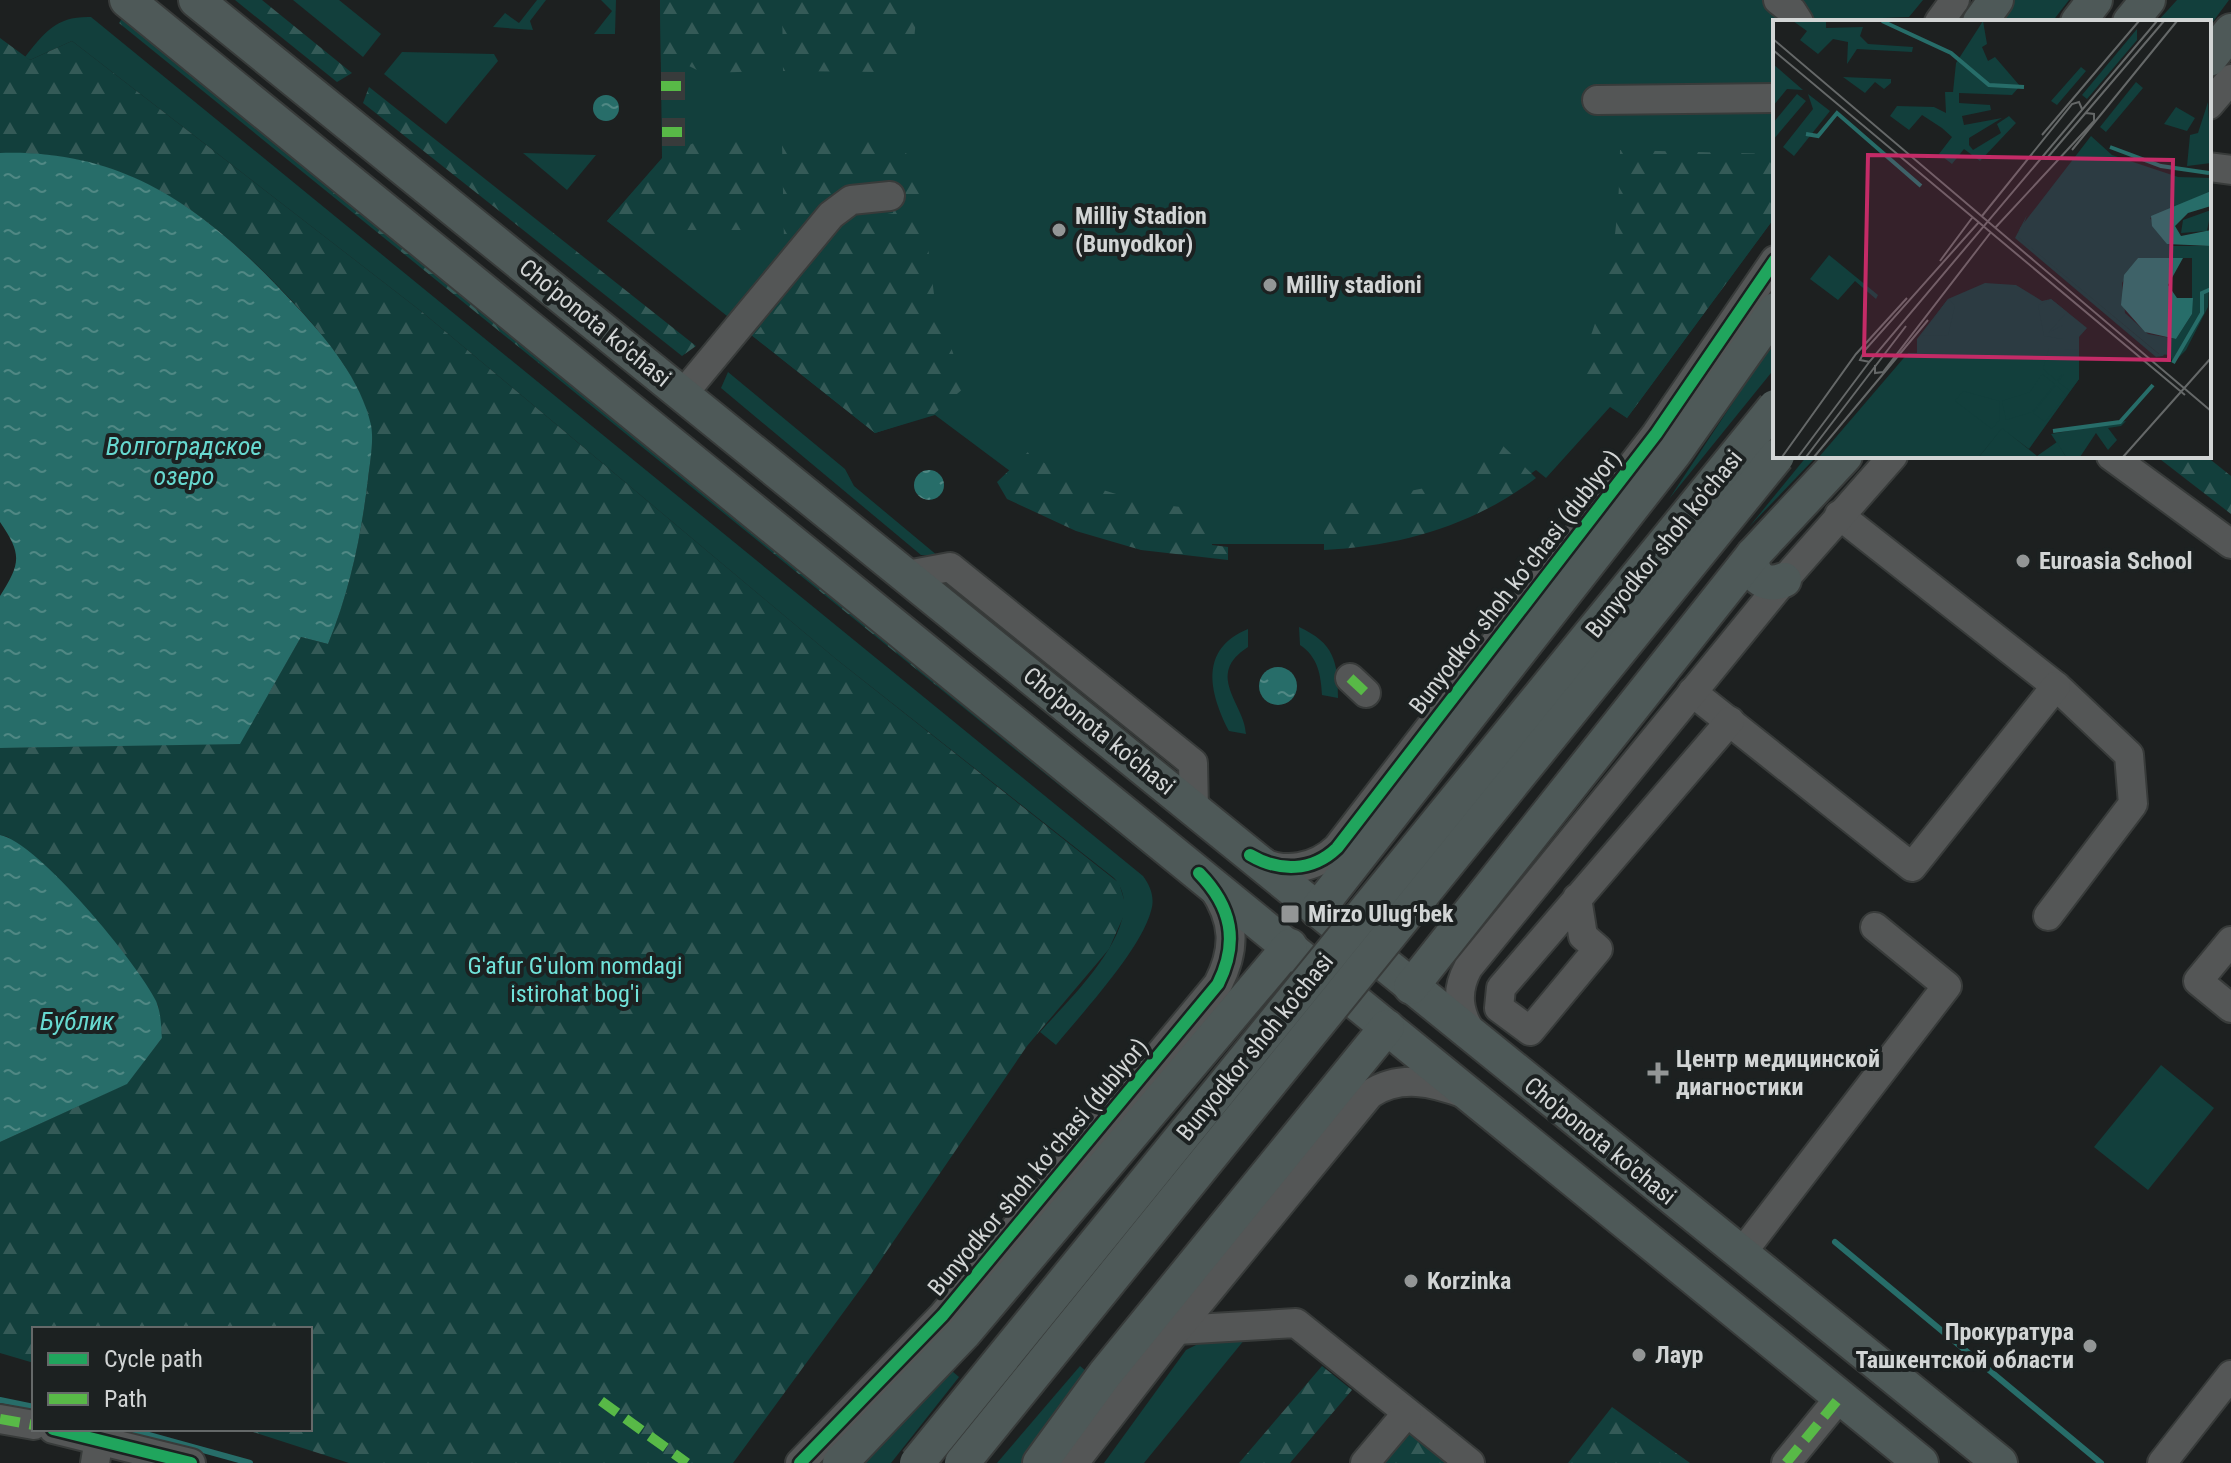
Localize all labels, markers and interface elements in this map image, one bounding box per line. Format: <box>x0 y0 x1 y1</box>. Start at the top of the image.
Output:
inset map <box>1773 20 2211 458</box>
place label: Milliy Stadion (Bunyodkor) <box>1075 202 1207 258</box>
marker: Milliy Stadion (Bunyodkor) <box>1050 221 1068 239</box>
street label: Cho'ponota ko'chasi <box>514 253 676 393</box>
place label: Milliy stadioni <box>1286 271 1422 299</box>
marker: Milliy stadioni <box>1261 276 1279 294</box>
water label: Волгоградское озеро <box>106 431 262 491</box>
street label: Bunyodkor shoh koʻchasi (dublyor) <box>1403 445 1627 719</box>
street label: Bunyodkor shoh ko'chasi <box>1580 445 1748 643</box>
place label: Euroasia School <box>2039 547 2193 575</box>
marker: Euroasia School <box>2014 552 2032 570</box>
street label: Cho'ponota ko'chasi <box>1018 661 1180 801</box>
place label: Mirzo Ulugʻbek <box>1308 900 1454 928</box>
marker: Mirzo Ulugʻbek <box>1279 903 1301 925</box>
street label: Bunyodkor shoh ko'chasi <box>1171 948 1339 1146</box>
park label: G'afur G'ulom nomdagi istirohat bog'i <box>468 952 682 1008</box>
water label: Бублик <box>40 1006 115 1036</box>
street label: Bunyodkor shoh koʻchasi (dublyor) <box>922 1033 1154 1301</box>
place label: Центр медицинской диагностики <box>1676 1045 1880 1101</box>
marker: Центр медицинской диагностики <box>1647 1062 1669 1084</box>
street label: Cho'ponota ko'chasi <box>1519 1071 1681 1211</box>
place label: Korzinka <box>1427 1267 1511 1295</box>
marker: Korzinka <box>1402 1272 1420 1290</box>
place label: Прокуратура Ташкентской области <box>1856 1318 2074 1374</box>
legend <box>32 1327 312 1431</box>
marker: Прокуратура Ташкентской области <box>2081 1337 2099 1355</box>
place label: Лаур <box>1655 1341 1704 1369</box>
text: Cycle path <box>104 1345 203 1373</box>
marker: Лаур <box>1630 1346 1648 1364</box>
text: Path <box>104 1385 147 1413</box>

